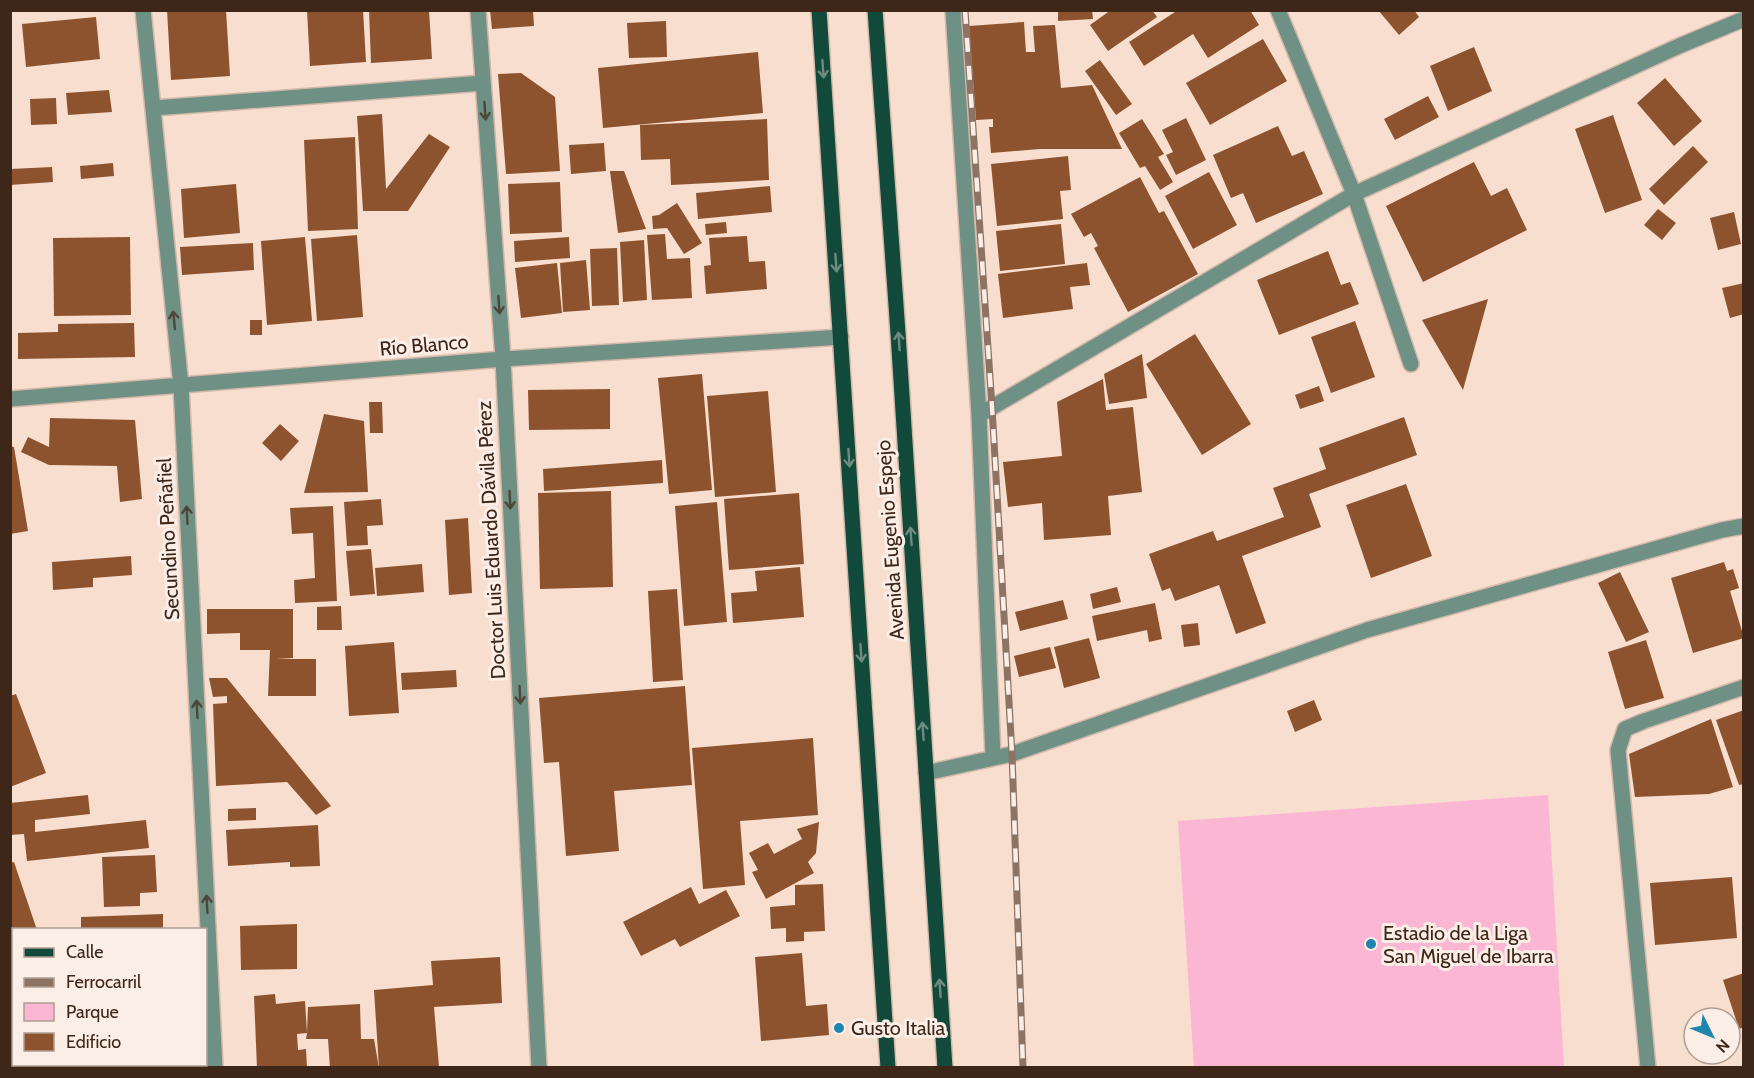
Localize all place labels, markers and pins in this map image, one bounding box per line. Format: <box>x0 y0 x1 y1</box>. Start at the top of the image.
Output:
place label: Estadio de la Liga San Miguel de Ibarra <box>1383 921 1554 968</box>
marker: Estadio de la Liga San Miguel de Ibarra <box>1364 937 1378 951</box>
place label: Gusto Italia <box>851 1016 945 1040</box>
marker: Gusto Italia <box>832 1021 846 1035</box>

